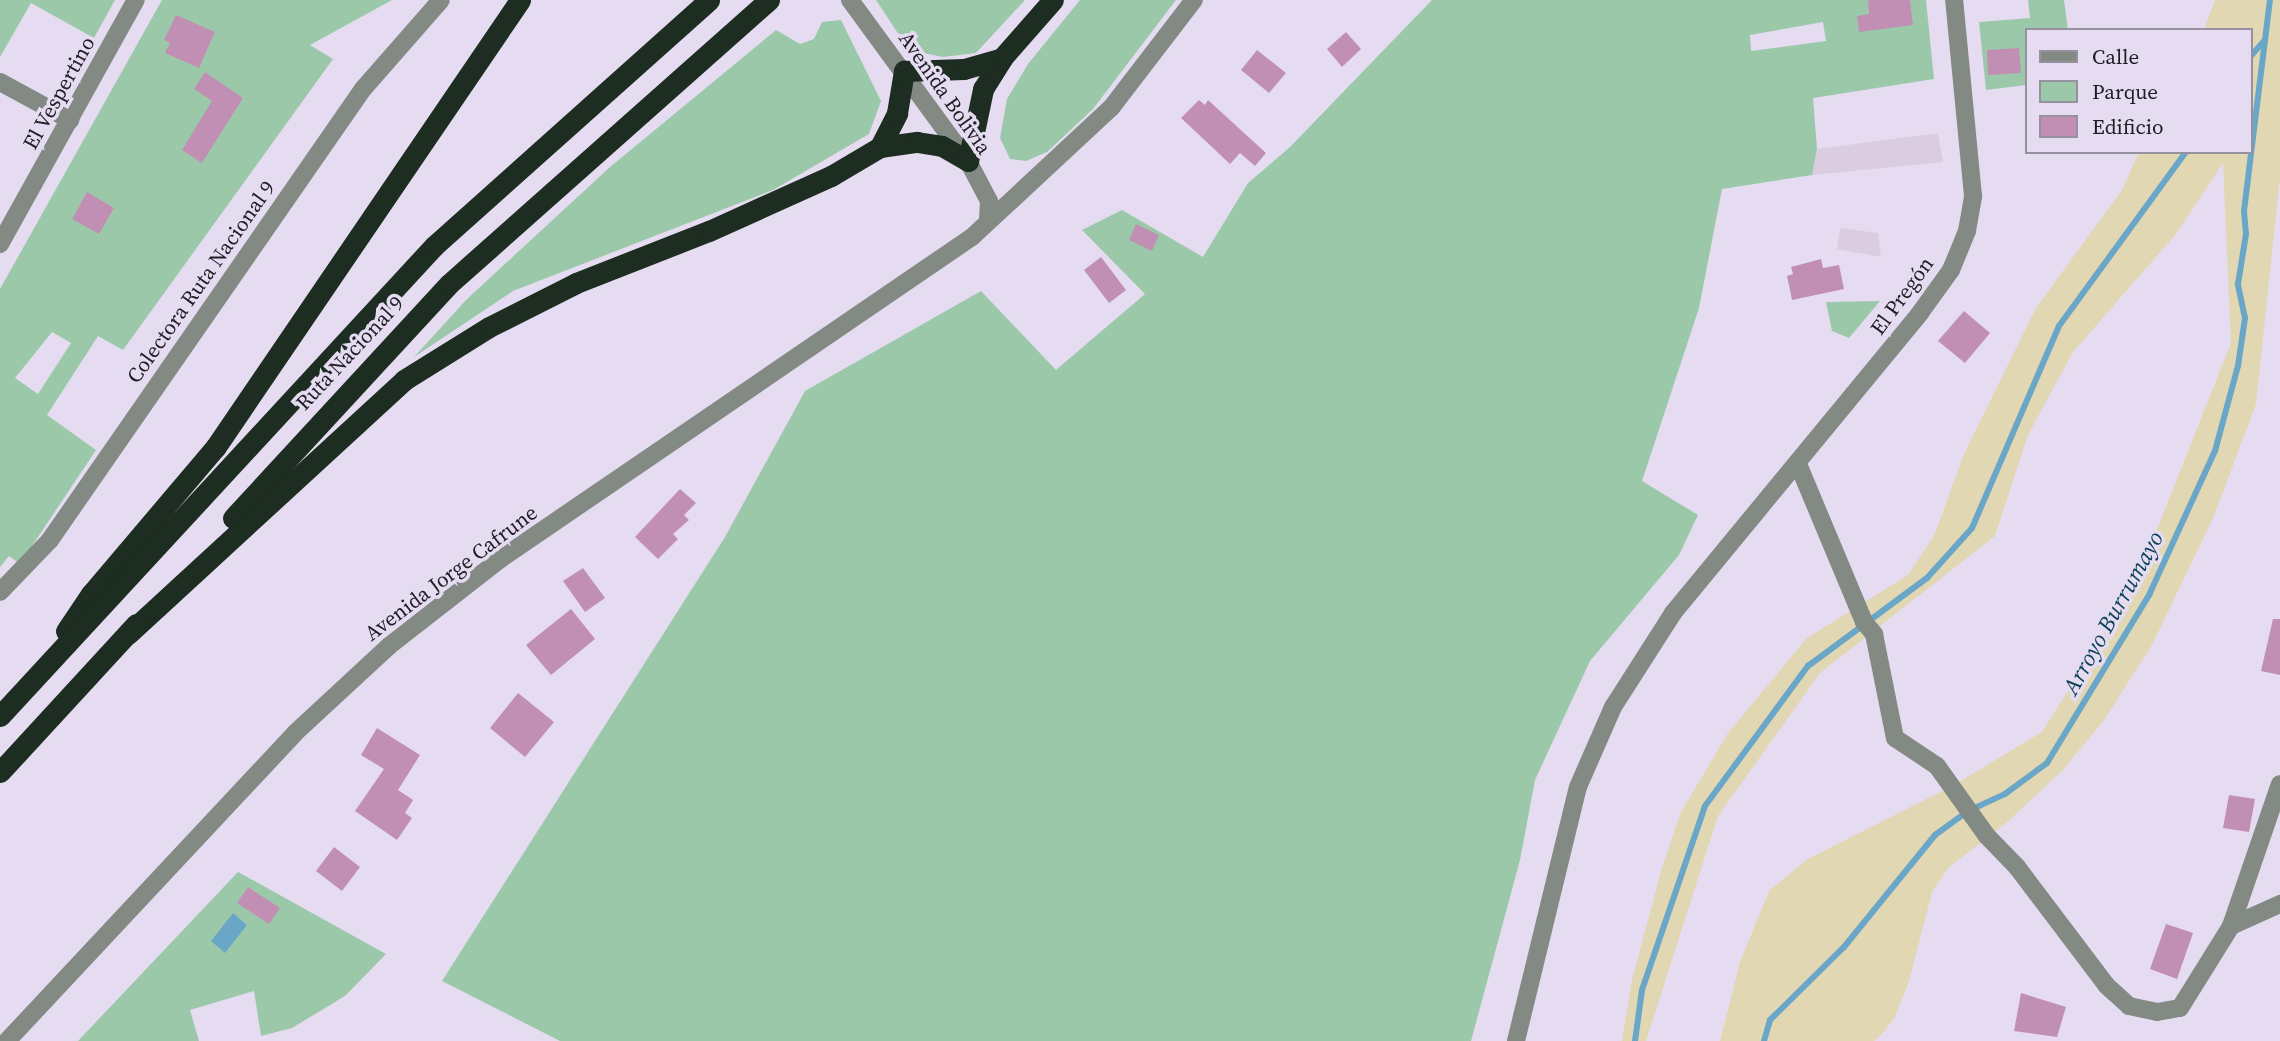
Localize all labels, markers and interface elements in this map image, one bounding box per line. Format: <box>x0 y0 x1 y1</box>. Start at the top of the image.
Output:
street label: Avenida Bolivia <box>893 27 997 159</box>
legend <box>2024 28 2252 154</box>
street label: El Vespertino <box>18 32 100 154</box>
text: Calle <box>2092 42 2139 71</box>
text: Parque <box>2092 77 2158 106</box>
text: Edificio <box>2092 112 2164 141</box>
street label: Colectora Ruta Nacional 9 <box>121 176 281 388</box>
street label: El Pregón <box>1865 252 1939 340</box>
street label: Ruta Nacional 9 <box>291 291 409 415</box>
street label: Avenida Jorge Cafrune <box>360 500 542 646</box>
water label: Arroyo Burrumayo <box>2057 527 2169 699</box>

